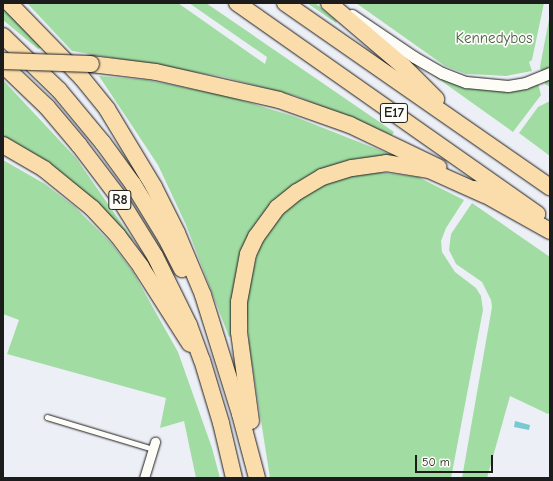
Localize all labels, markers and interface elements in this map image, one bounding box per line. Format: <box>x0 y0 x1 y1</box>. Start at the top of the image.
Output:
park label: Kennedybos <box>456 30 532 48</box>
road number: E17 <box>379 101 409 125</box>
road number: R8 <box>108 188 132 212</box>
scale bar <box>417 447 495 473</box>
text: 50 m <box>422 455 450 469</box>

